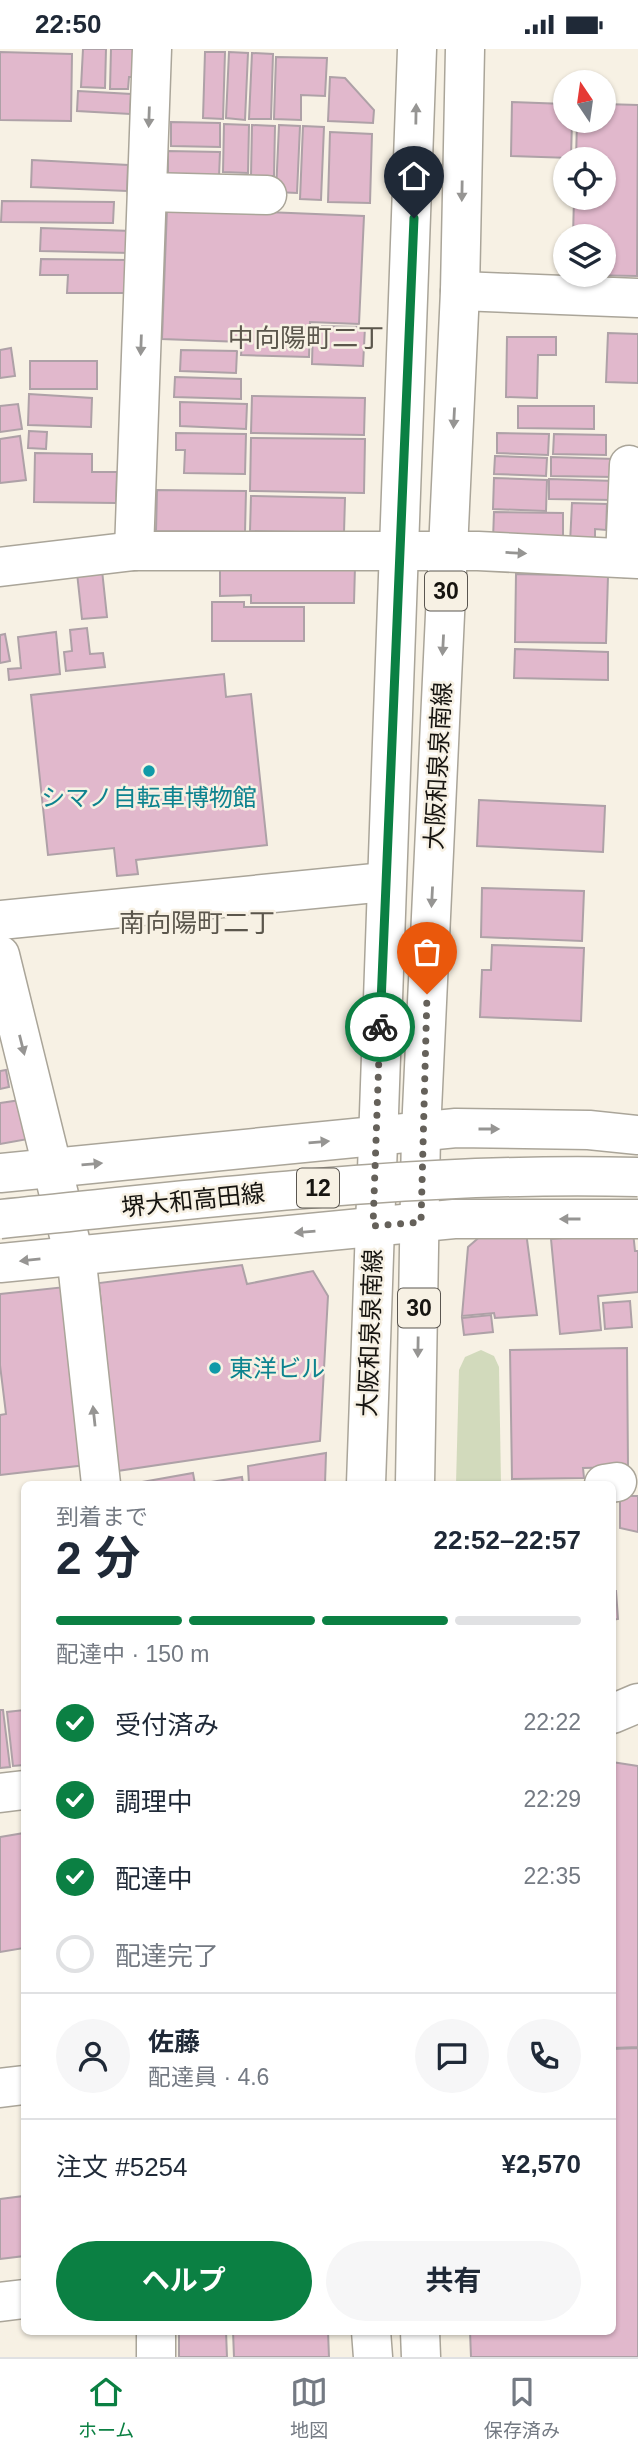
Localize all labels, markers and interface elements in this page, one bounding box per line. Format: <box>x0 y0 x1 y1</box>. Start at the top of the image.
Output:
text: 22:50 <box>35 9 102 39</box>
north arrow <box>553 70 616 133</box>
map controls <box>553 70 616 287</box>
one-way arrow <box>410 103 421 125</box>
one-way arrow <box>144 106 155 128</box>
pin <box>384 146 444 218</box>
button: locate <box>553 147 616 210</box>
icon: home <box>395 157 433 195</box>
one-way arrow <box>457 180 468 202</box>
button: layers <box>553 224 616 287</box>
district label: 中向陽町二丁 <box>228 323 384 353</box>
one-way arrow <box>136 334 147 356</box>
one-way arrow <box>448 407 459 429</box>
one-way arrow <box>505 547 527 558</box>
road number: 30 <box>425 571 467 611</box>
one-way arrow <box>438 635 449 657</box>
street label: 大阪和泉泉南線 <box>420 681 456 851</box>
marker: シマノ自転車博物館 <box>141 763 157 779</box>
place label: シマノ自転車博物館 <box>41 784 257 811</box>
one-way arrow <box>426 886 437 908</box>
district label: 南向陽町二丁 <box>119 908 275 938</box>
pin <box>397 922 457 994</box>
icon: bag <box>408 933 446 971</box>
courier <box>345 992 415 1062</box>
icon: bike <box>361 1008 399 1046</box>
one-way arrow <box>16 1034 27 1056</box>
one-way arrow <box>478 1123 500 1135</box>
one-way arrow <box>308 1137 330 1148</box>
one-way arrow <box>81 1158 103 1169</box>
road number: 12 <box>297 1169 339 1207</box>
street label: 堺大和高田線 <box>120 1179 266 1221</box>
one-way arrow <box>559 1213 581 1225</box>
one-way arrow <box>294 1227 316 1238</box>
street label: 大阪和泉泉南線 <box>354 1249 386 1417</box>
one-way arrow <box>19 1254 41 1265</box>
road number: 30 <box>398 1289 440 1327</box>
one-way arrow <box>412 1337 424 1359</box>
place label: 東洋ビル <box>229 1355 325 1382</box>
marker: 東洋ビル <box>207 1360 223 1376</box>
one-way arrow <box>88 1405 99 1427</box>
text: 到着まで <box>56 1504 148 1530</box>
text: 22:52–22:57 <box>434 1525 581 1555</box>
text: 2 分 <box>56 1532 140 1584</box>
text: 配達中 · 150 m <box>56 1641 209 1667</box>
icon: check <box>56 1704 94 1742</box>
text: 22:22 <box>523 1709 581 1735</box>
text: 受付済み <box>115 1710 219 1740</box>
icon: check <box>56 1781 94 1819</box>
text: 22:29 <box>523 1786 581 1812</box>
text: 調理中 <box>115 1787 193 1817</box>
icon: check <box>56 1858 94 1896</box>
text: 22:35 <box>523 1863 581 1889</box>
text: 配達中 <box>115 1864 193 1894</box>
text: 配達完了 <box>115 1941 219 1971</box>
button: person <box>56 2019 130 2093</box>
button: chat <box>415 2019 489 2093</box>
button: phone <box>507 2019 581 2093</box>
text: 佐藤 <box>148 2027 200 2057</box>
text: 配達員 · 4.6 <box>148 2064 269 2090</box>
text: ¥2,570 <box>501 2149 581 2179</box>
text: 注文 #5254 <box>56 2152 188 2182</box>
button: ヘルプ <box>56 2241 312 2321</box>
button: 共有 <box>326 2241 581 2321</box>
tab: ホーム <box>78 2373 134 2442</box>
tab: 地図 <box>290 2373 328 2442</box>
tab: 保存済み <box>484 2373 560 2442</box>

